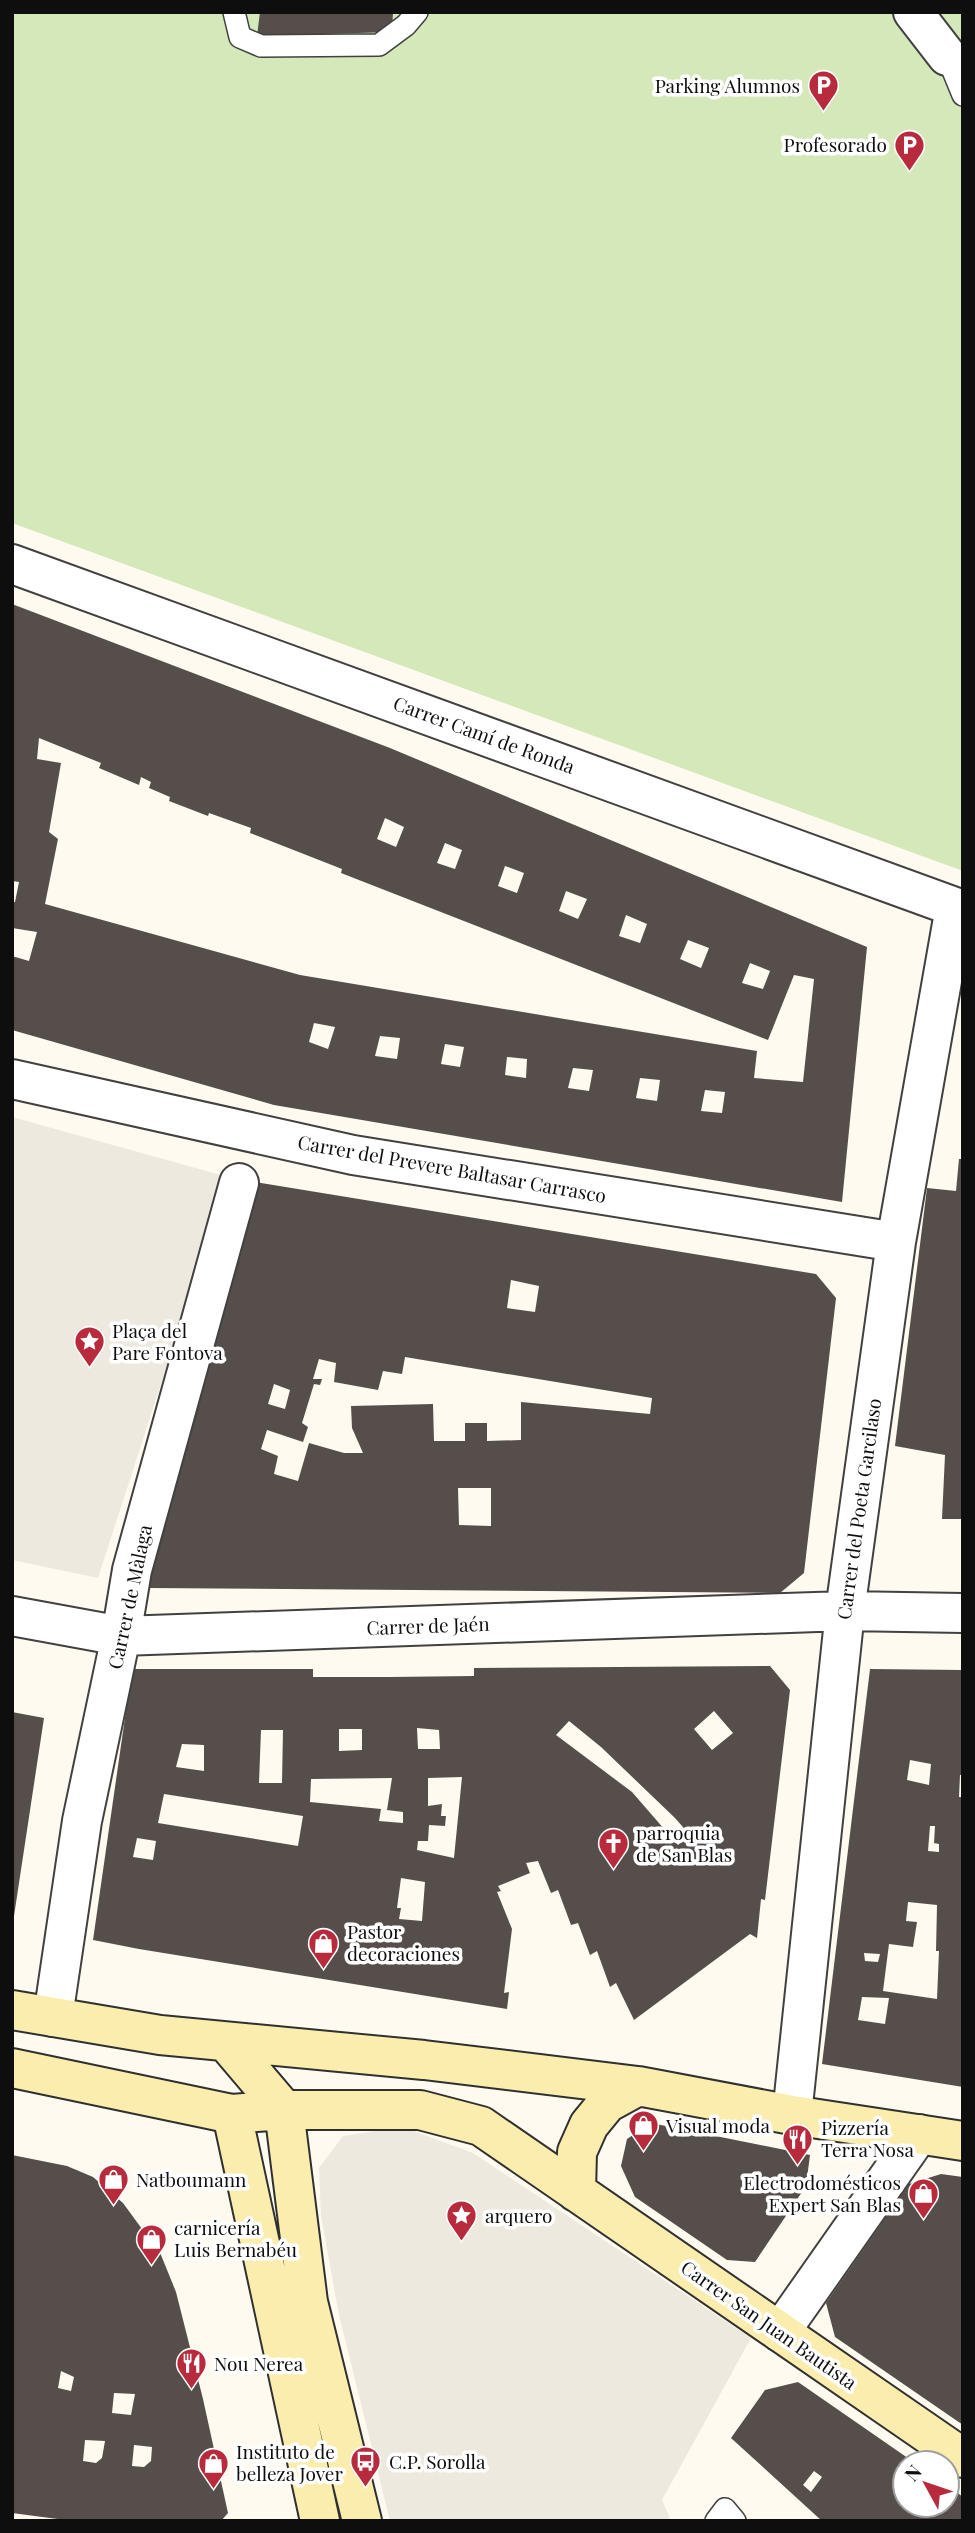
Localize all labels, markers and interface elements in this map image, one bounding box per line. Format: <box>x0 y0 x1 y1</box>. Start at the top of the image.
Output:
parking icon: Parking Alumnos <box>806 69 840 113</box>
place label: Parking Alumnos <box>655 72 800 98</box>
parking icon: Profesorado <box>893 128 927 172</box>
place label: Profesorado <box>784 131 887 157</box>
street label: Carrer Camí de Ronda <box>390 689 579 779</box>
street label: Carrer del Prevere Baltasar Carrasco <box>296 1128 608 1208</box>
place label: Plaça del Pare Fontova <box>112 1317 223 1365</box>
place icon: Plaça del Pare Fontova <box>72 1325 106 1369</box>
street label: Carrer del Poeta Garcilaso <box>830 1396 886 1621</box>
street label: Carrer de Màlaga <box>101 1522 157 1671</box>
street label: Carrer de Jaén <box>366 1610 491 1640</box>
place label: parroquia de San Blas <box>636 1819 732 1867</box>
church icon: parroquia de San Blas <box>596 1827 630 1871</box>
place label: Pastor decoraciones <box>347 1918 460 1966</box>
shop icon: Pastor decoraciones <box>307 1926 341 1970</box>
shop icon: Visual moda <box>626 2109 660 2153</box>
place label: Visual moda <box>665 2112 770 2138</box>
place label: Pizzería Terra Nosa <box>821 2114 914 2162</box>
restaurant icon: Pizzería Terra Nosa <box>781 2122 815 2166</box>
shop icon: Natboumann <box>96 2163 130 2207</box>
place label: Natboumann <box>136 2166 247 2192</box>
place label: Electrodomésticos Expert San Blas <box>743 2169 901 2217</box>
shop icon: Electrodomésticos Expert San Blas <box>907 2177 941 2221</box>
place icon: arquero <box>445 2199 479 2243</box>
place label: arquero <box>485 2202 552 2228</box>
place label: carnicería Luis Bernabéu <box>174 2214 297 2262</box>
shop icon: carnicería Luis Bernabéu <box>134 2222 168 2266</box>
street label: Carrer San Juan Bautista <box>676 2254 863 2395</box>
restaurant icon: Nou Nerea <box>174 2347 208 2391</box>
place label: Nou Nerea <box>214 2350 304 2376</box>
place label: Instituto de belleza Jover <box>236 2438 343 2486</box>
bus stop icon: C.P. Sorolla <box>349 2445 383 2489</box>
shop icon: Instituto de belleza Jover <box>196 2446 230 2490</box>
place label: C.P. Sorolla <box>389 2448 486 2474</box>
north arrow <box>891 2449 961 2519</box>
text: N <box>898 2459 927 2486</box>

